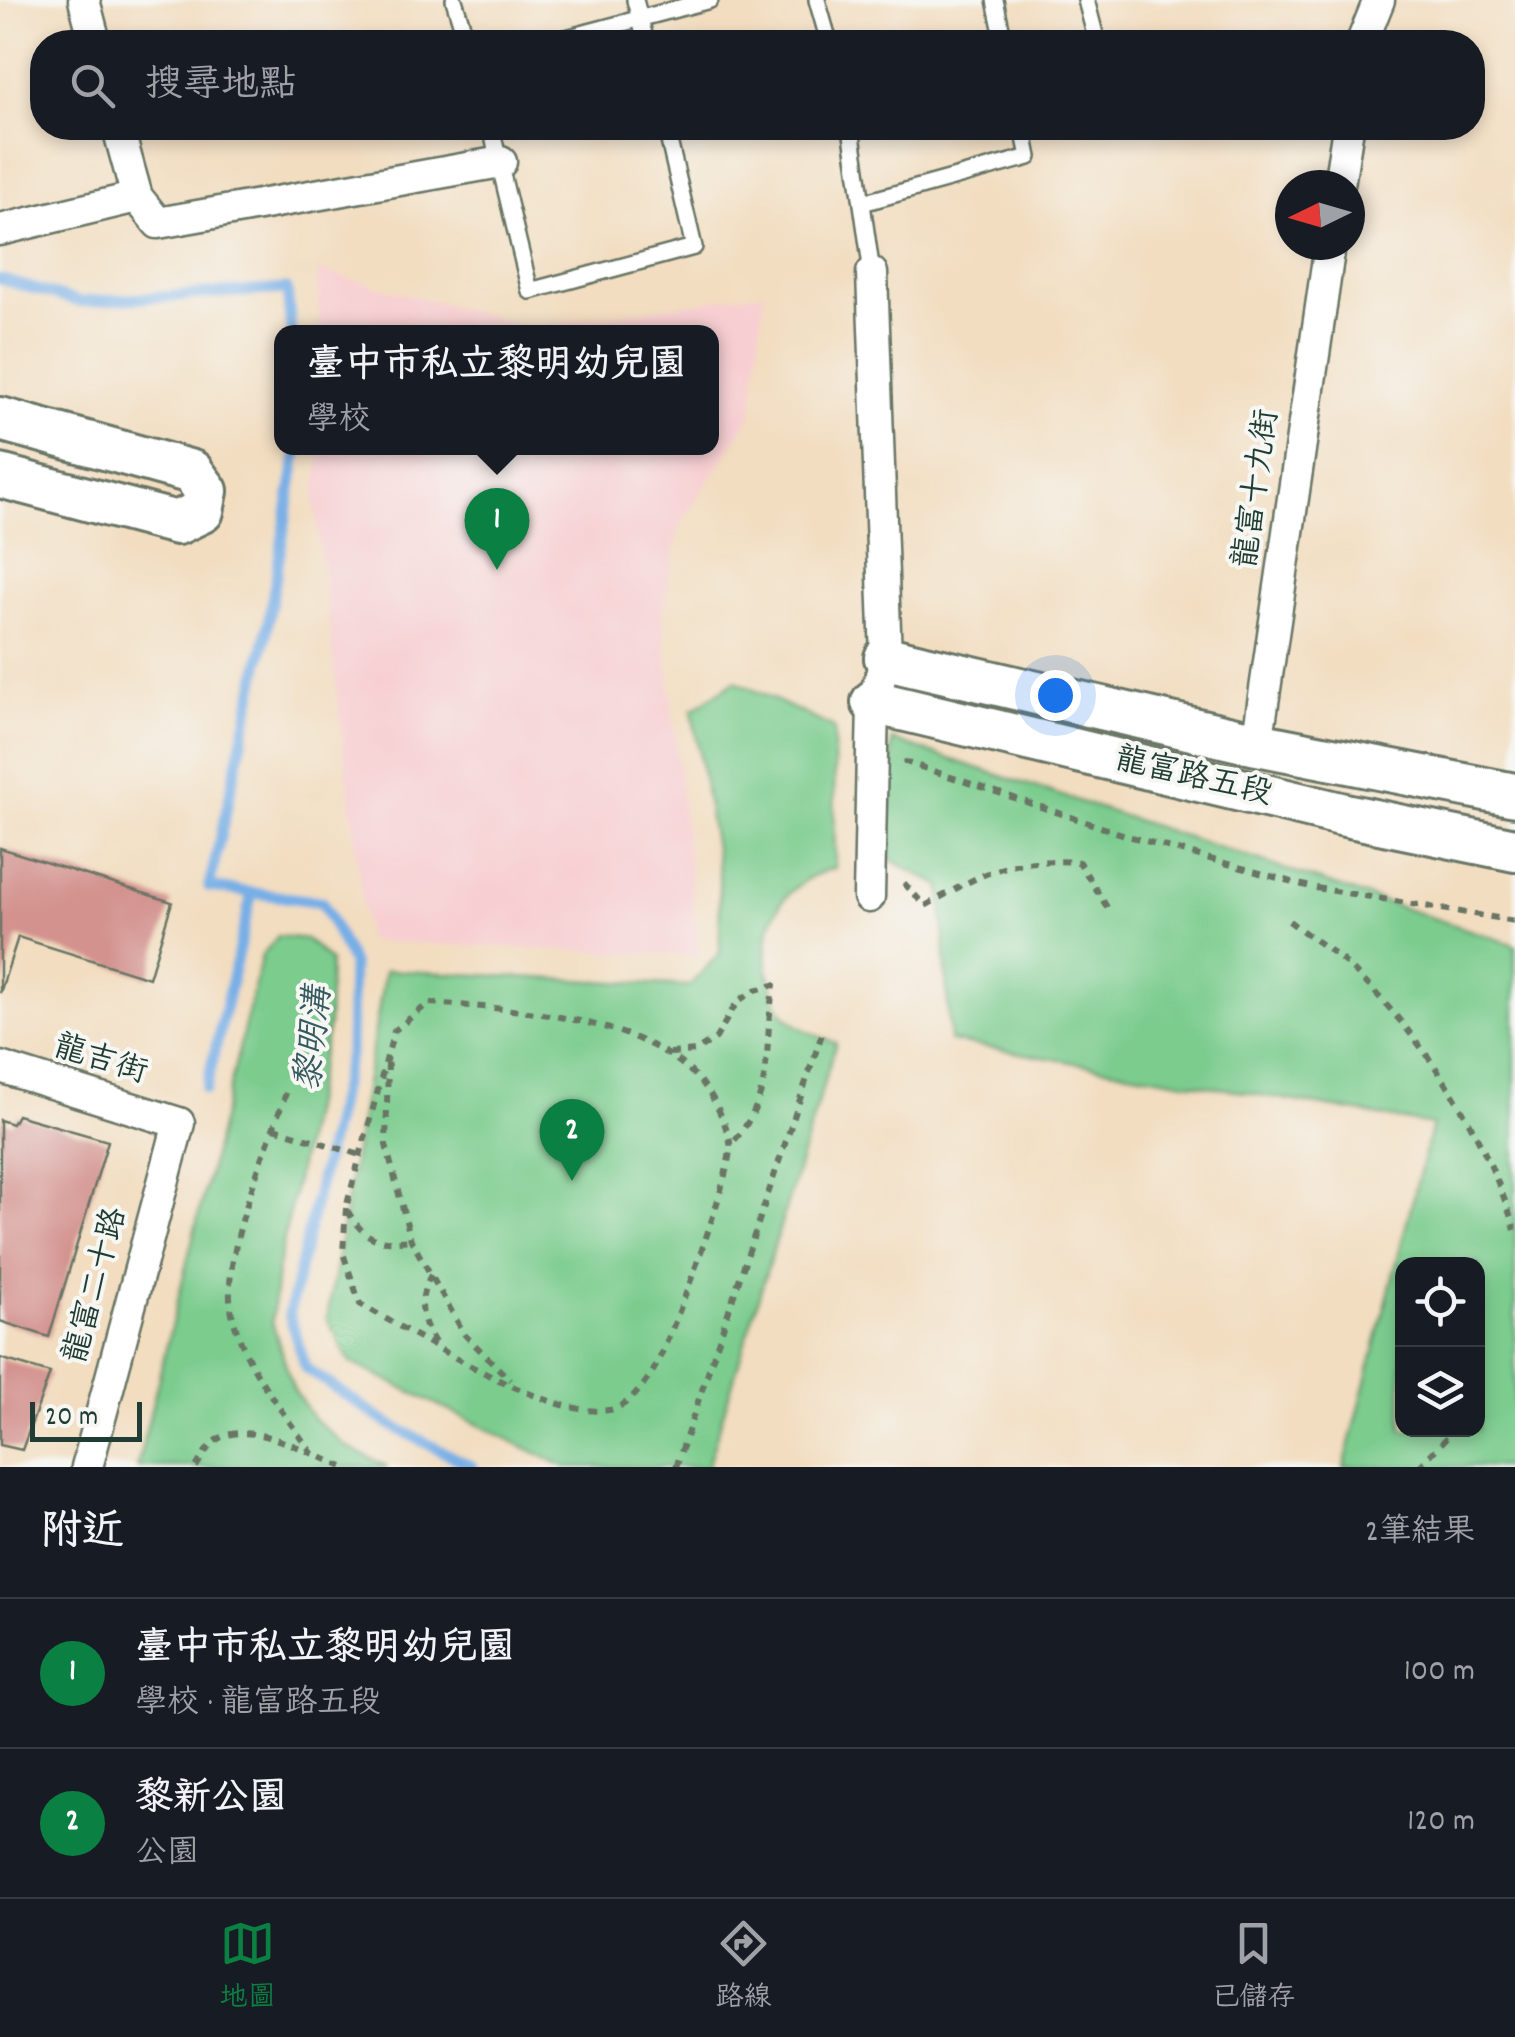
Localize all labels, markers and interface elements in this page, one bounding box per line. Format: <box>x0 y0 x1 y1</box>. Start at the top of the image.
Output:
search box <box>30 30 1485 140</box>
icon: search <box>65 58 120 113</box>
text: 搜尋地點 <box>145 60 297 115</box>
north arrow <box>1275 170 1365 260</box>
popup <box>274 325 719 455</box>
text: 臺中市私立黎明幼兒園 <box>306 340 687 395</box>
text: 學校 <box>306 399 371 445</box>
street label: 龍富十九街 <box>1225 407 1293 571</box>
pin: 1 <box>464 488 530 570</box>
your location <box>1030 670 1081 721</box>
street label: 龍富路五段 <box>1110 739 1276 819</box>
water label: 黎明溝 <box>286 981 347 1094</box>
street label: 龍吉街 <box>47 1026 153 1098</box>
pin: 2 <box>540 1098 604 1181</box>
street label: 龍富二十路 <box>55 1203 141 1369</box>
map controls <box>1395 1257 1485 1437</box>
button: locate <box>1395 1257 1485 1347</box>
button: layers <box>1395 1347 1485 1437</box>
scale bar <box>30 1397 142 1442</box>
text: 20 m <box>45 1399 98 1439</box>
text: 附近 <box>40 1505 124 1565</box>
text: 2筆結果 <box>1365 1511 1475 1557</box>
text: 臺中市私立黎明幼兒園 <box>135 1623 515 1678</box>
text: 1 <box>69 1650 76 1696</box>
text: 100 m <box>1404 1650 1475 1696</box>
text: 學校 · 龍富路五段 <box>135 1682 381 1728</box>
text: 黎新公園 <box>135 1773 287 1828</box>
text: 2 <box>66 1800 79 1846</box>
text: 120 m <box>1407 1800 1475 1846</box>
text: 公園 <box>135 1832 199 1878</box>
tab: 地圖 <box>220 1916 276 2020</box>
tab: 路線 <box>715 1916 771 2020</box>
tab: 已儲存 <box>1211 1916 1295 2020</box>

